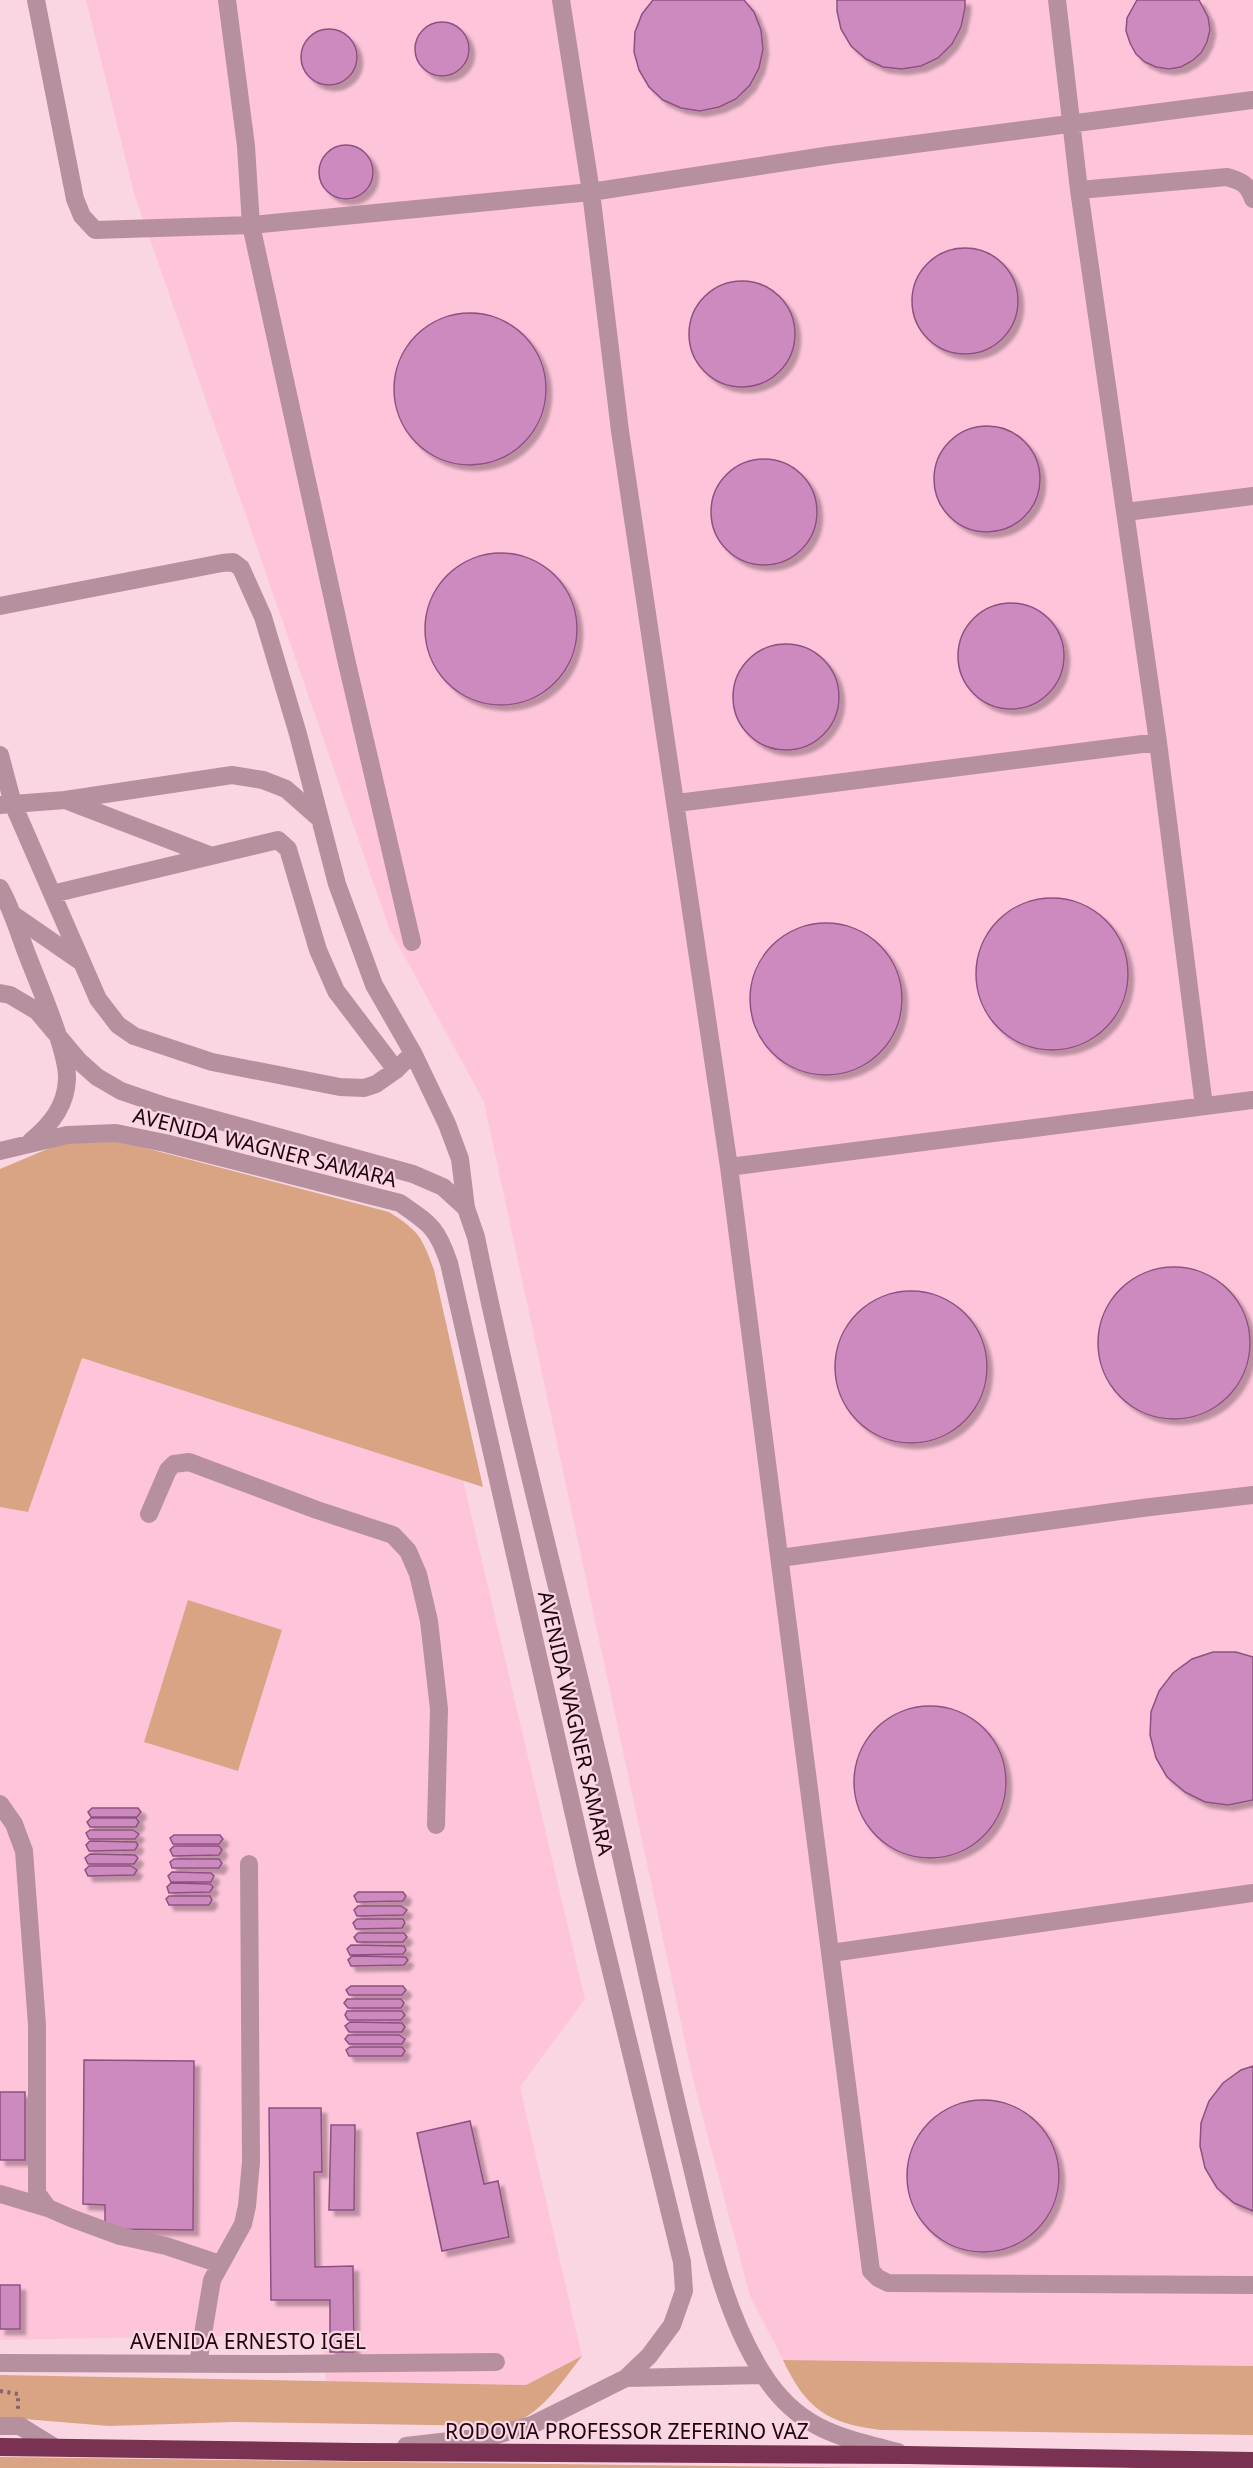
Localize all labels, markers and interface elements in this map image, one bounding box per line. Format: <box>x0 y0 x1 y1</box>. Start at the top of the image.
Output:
street label: AVENIDA WAGNER SAMARA <box>130 1101 400 1193</box>
street label: AVENIDA WAGNER SAMARA <box>532 1588 620 1859</box>
street label: AVENIDA ERNESTO IGEL <box>130 2327 366 2355</box>
street label: RODOVIA PROFESSOR ZEFERINO VAZ <box>445 2417 809 2445</box>

